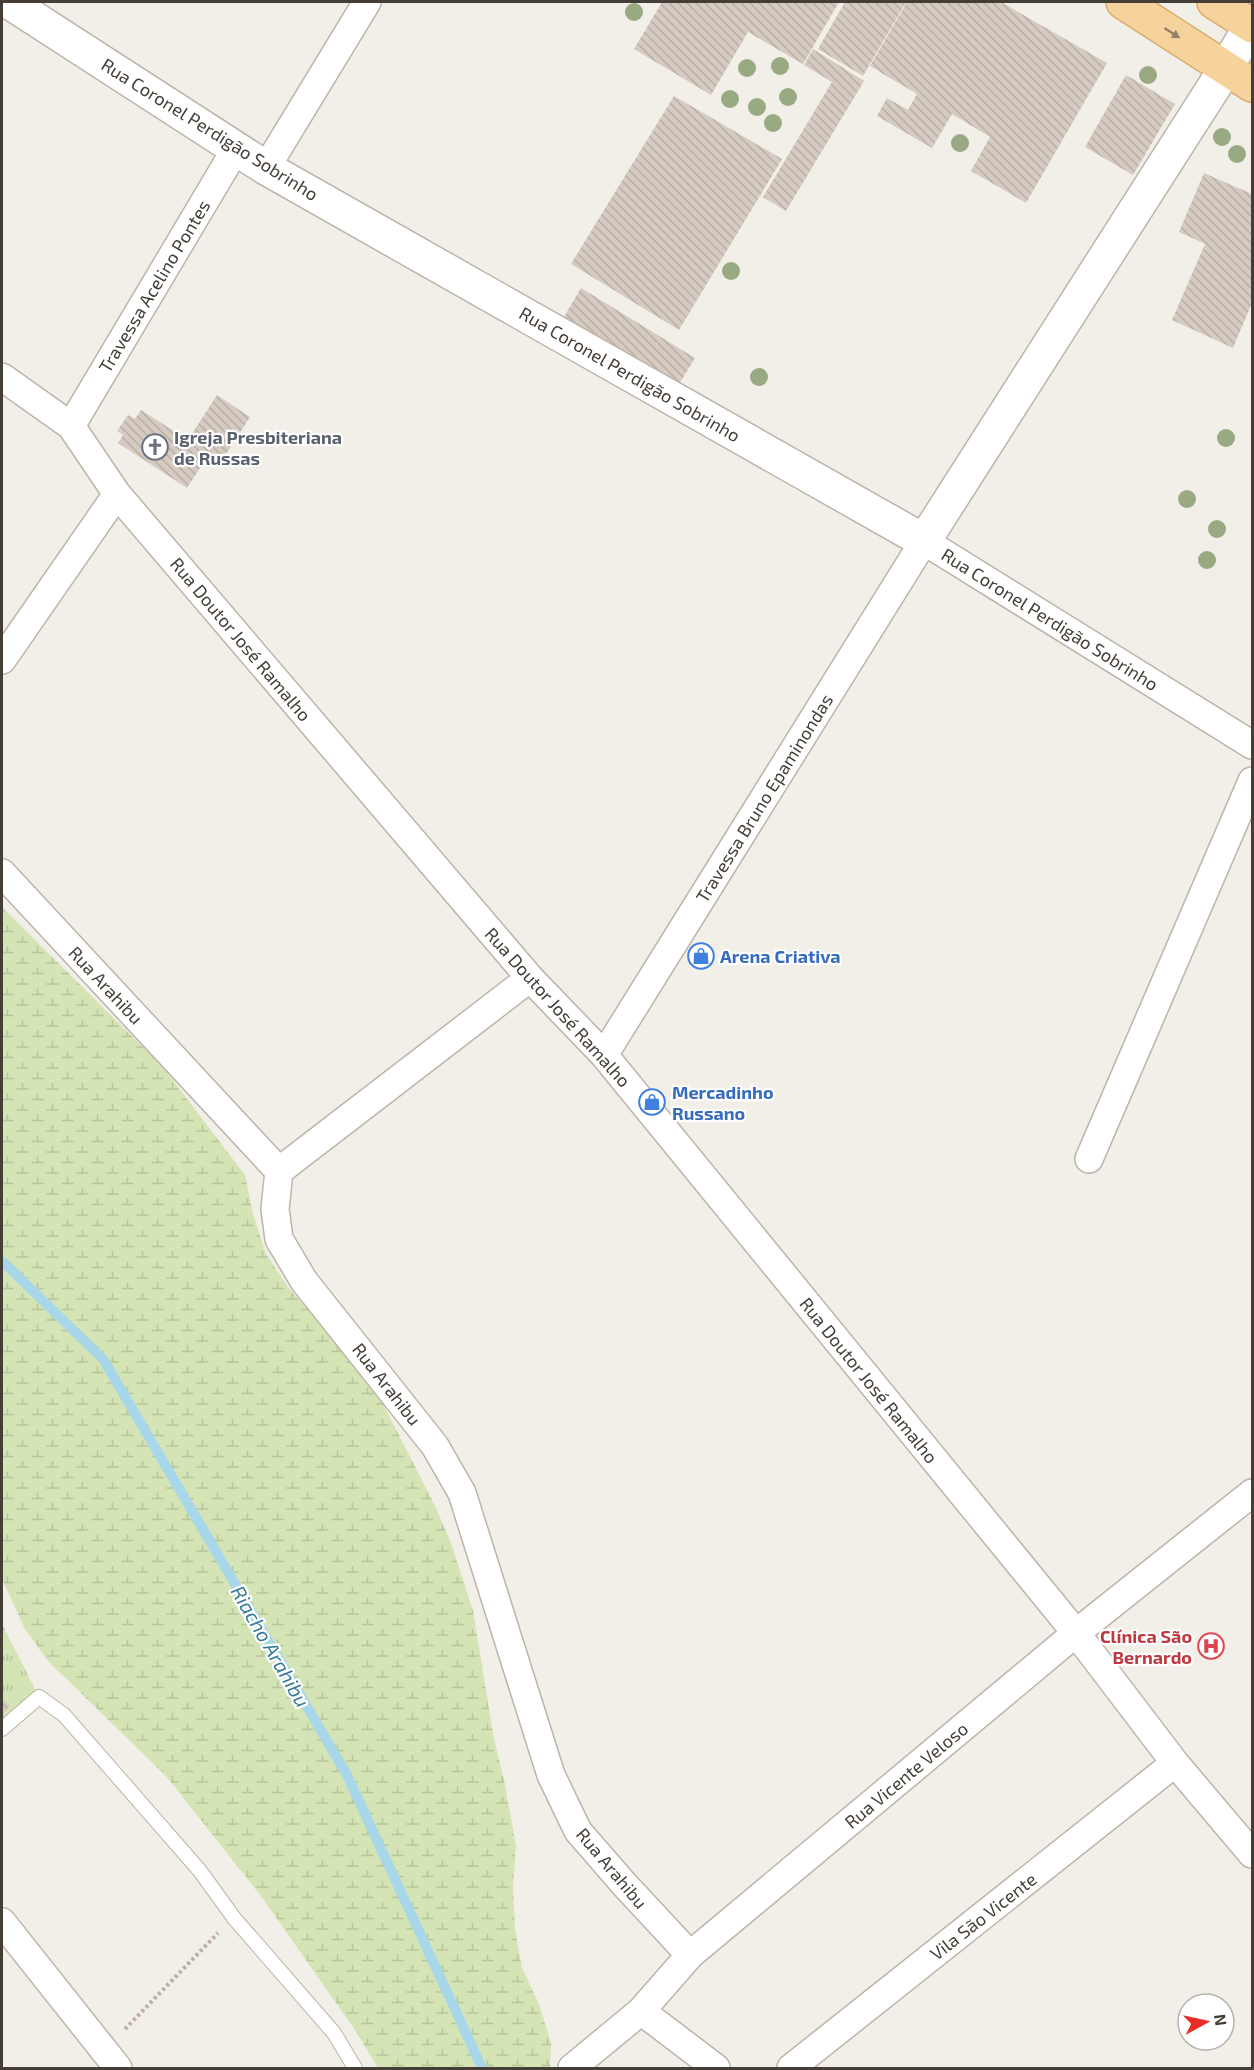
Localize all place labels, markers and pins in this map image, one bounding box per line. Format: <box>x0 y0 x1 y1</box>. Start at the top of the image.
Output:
place label: Igreja Presbiteriana de Russas <box>174 426 342 469</box>
church icon: Igreja Presbiteriana de Russas <box>140 432 170 462</box>
shop icon: Arena Criativa <box>686 941 716 971</box>
place label: Arena Criativa <box>720 945 841 967</box>
place label: Mercadinho Russano <box>672 1081 774 1124</box>
shop icon: Mercadinho Russano <box>637 1087 667 1117</box>
place label: Clínica São Bernardo <box>1100 1625 1192 1668</box>
hospital icon: Clínica São Bernardo <box>1196 1631 1226 1661</box>

